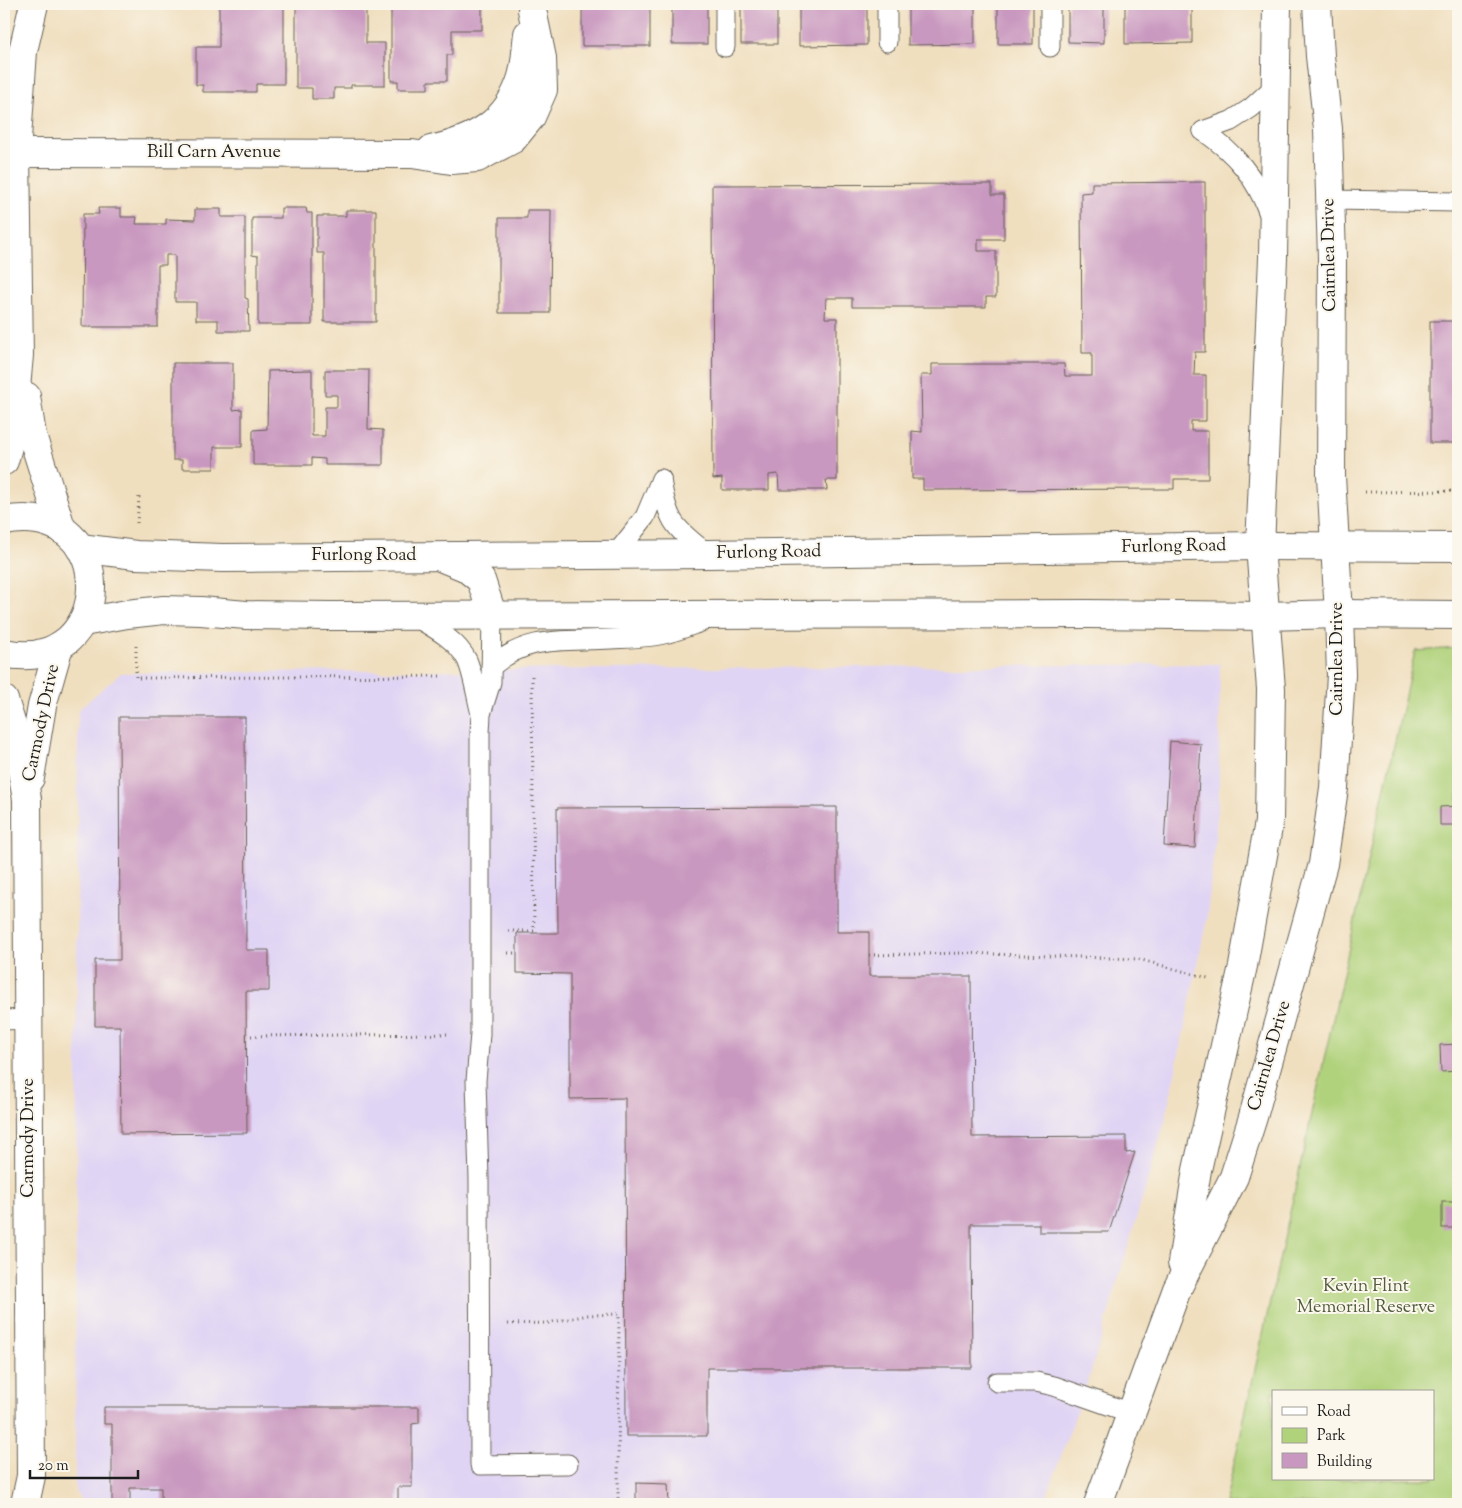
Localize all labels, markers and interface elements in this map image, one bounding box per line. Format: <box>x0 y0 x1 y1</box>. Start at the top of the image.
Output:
street label: Bill Carn Avenue <box>147 140 281 166</box>
street label: Cairnlea Drive <box>1316 198 1344 312</box>
street label: Furlong Road <box>1121 533 1227 561</box>
street label: Furlong Road <box>716 539 822 567</box>
street label: Furlong Road <box>312 543 416 569</box>
street label: Cairnlea Drive <box>1325 602 1351 716</box>
street label: Carmody Drive <box>17 662 67 784</box>
street label: Cairnlea Drive <box>1242 998 1298 1114</box>
street label: Carmody Drive <box>16 1078 42 1198</box>
park label: Kevin Flint Memorial Reserve <box>1297 1274 1435 1321</box>
legend <box>1272 1390 1434 1480</box>
text: Road <box>1317 1402 1351 1423</box>
text: Park <box>1317 1426 1346 1447</box>
scale bar <box>30 1448 138 1480</box>
text: Building <box>1317 1452 1372 1473</box>
text: 20 m <box>38 1456 69 1477</box>

